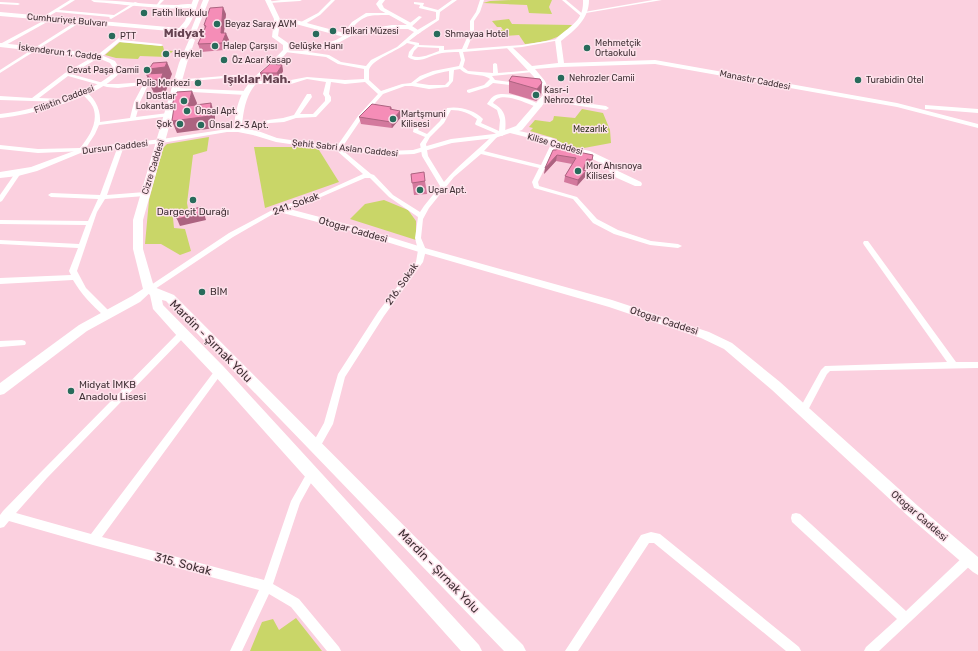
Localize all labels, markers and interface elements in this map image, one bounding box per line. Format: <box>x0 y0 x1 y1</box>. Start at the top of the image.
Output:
marker: Fatih İlkokulu <box>139 8 149 18</box>
place label: Fatih İlkokulu <box>152 8 207 18</box>
street label: Cumhuriyet Bulvarı <box>26 12 108 28</box>
marker: Beyaz Saray AVM <box>212 19 222 29</box>
place label: Beyaz Saray AVM <box>225 19 297 29</box>
district label: Midyat <box>164 26 205 40</box>
marker: Telkari Müzesi <box>328 26 338 36</box>
place label: Telkari Müzesi <box>341 26 399 36</box>
marker: Gelüşke Hanı <box>311 29 321 39</box>
marker: Shmayaa Hotel <box>432 29 442 39</box>
place label: Shmayaa Hotel <box>445 29 508 39</box>
marker: PTT <box>107 31 117 41</box>
place label: PTT <box>120 31 136 41</box>
place label: Mehmetçik Ortaokulu <box>595 38 641 58</box>
marker: Halep Çarşısı <box>210 41 220 51</box>
place label: Halep Çarşısı <box>223 41 277 51</box>
place label: Gelüşke Hanı <box>289 41 343 51</box>
street label: İskenderun 1. Cadde <box>18 42 102 62</box>
marker: Mehmetçik Ortaokulu <box>582 43 592 53</box>
marker: Heykel <box>161 49 171 59</box>
place label: Heykel <box>174 49 202 59</box>
marker: Öz Acar Kasap <box>219 55 229 65</box>
place label: Öz Acar Kasap <box>232 55 291 65</box>
place label: Cevat Paşa Camii <box>67 65 139 75</box>
marker: Cevat Paşa Camii <box>142 65 152 75</box>
street label: Manastır Caddesi <box>719 68 791 92</box>
district label: Işıklar Mah. <box>223 72 291 86</box>
marker: Nehrozler Camii <box>556 73 566 83</box>
place label: Nehrozler Camii <box>569 73 635 83</box>
marker: Turabidin Otel <box>853 75 863 85</box>
place label: Turabidin Otel <box>866 75 924 85</box>
place label: Polis Merkezi <box>136 78 190 88</box>
marker: Polis Merkezi <box>193 78 203 88</box>
street label: Filistin Caddesi <box>33 83 95 115</box>
place label: Kasr-i Nehroz Otel <box>544 85 593 105</box>
marker: Kasr-i Nehroz Otel <box>531 90 541 100</box>
place label: Dostlar Lokantası <box>136 91 177 111</box>
marker: Dostlar Lokantası <box>179 96 189 106</box>
marker: Ünsal Apt. <box>182 106 192 116</box>
place label: Ünsal Apt. <box>195 106 238 116</box>
place label: Martşmuni Kilisesi <box>401 109 446 129</box>
marker: Martşmuni Kilisesi <box>388 114 398 124</box>
place label: Şok <box>157 119 172 129</box>
marker: Şok <box>175 119 185 129</box>
marker: Ünsal 2-3 Apt. <box>196 120 206 130</box>
place label: Ünsal 2-3 Apt. <box>209 120 268 130</box>
park label: Mezarlık <box>573 124 607 134</box>
street label: Kilise Caddesi <box>526 131 584 157</box>
street label: Şehit Sabri Aslan Caddesi <box>292 137 398 159</box>
street label: Dursun Caddesi <box>82 138 148 156</box>
street label: Cizre Caddesi <box>140 138 166 196</box>
place label: Mor Ahısnoya Kilisesi <box>586 161 642 181</box>
marker: Mor Ahısnoya Kilisesi <box>573 166 583 176</box>
marker: Uçar Apt. <box>415 185 425 195</box>
place label: Uçar Apt. <box>428 185 467 195</box>
street label: 241. Sokak <box>271 190 322 218</box>
marker: Dargeçit Durağı <box>188 195 198 205</box>
place label: Dargeçit Durağı <box>157 206 229 218</box>
street label: Otogar Caddesi <box>317 214 389 246</box>
street label: 216. Sokak <box>383 260 421 307</box>
place label: BİM <box>210 286 227 298</box>
marker: BİM <box>197 287 207 297</box>
street label: Mardin - Şırnak Yolu <box>167 297 255 385</box>
street label: Otogar Caddesi <box>628 304 700 338</box>
place label: Midyat İMKB Anadolu Lisesi <box>79 379 146 403</box>
marker: Midyat İMKB Anadolu Lisesi <box>66 386 76 396</box>
street label: Otogar Caddesi <box>888 488 950 544</box>
street label: Mardin - Şırnak Yolu <box>395 526 483 616</box>
street label: 315. Sokak <box>153 550 214 579</box>

